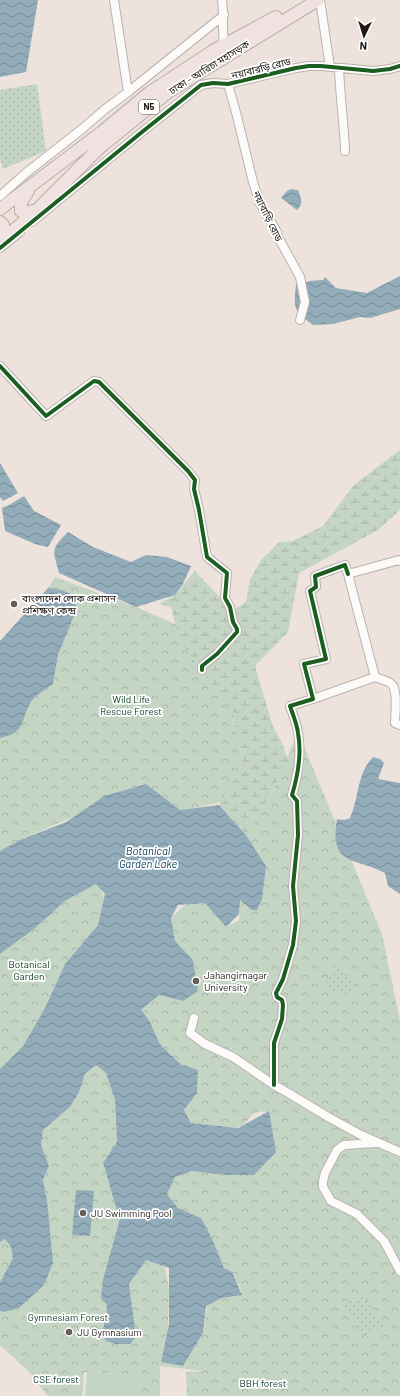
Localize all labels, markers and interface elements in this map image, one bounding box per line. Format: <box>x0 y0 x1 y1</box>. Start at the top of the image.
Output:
north arrow <box>344 16 384 56</box>
street label: ঢাকা - আরিচা মহাসড়ক <box>166 37 252 97</box>
text: N <box>359 40 367 53</box>
street label: নয়াবারড়ি রোড <box>229 55 293 81</box>
road number: N5 <box>139 100 159 114</box>
street label: নয়াবাড়ি রোড <box>250 188 286 244</box>
place label: বাংলাদেশ লোক প্রশাসন প্রশিক্ষণ কেন্দ্র <box>21 592 117 616</box>
marker: বাংলাদেশ লোক প্রশাসন প্রশিক্ষণ কেন্দ্র <box>9 599 19 609</box>
park label: Wild Life Rescue Forest <box>100 693 162 717</box>
water label: Botanical Garden Lake <box>119 844 177 870</box>
park label: Botanical Garden <box>9 958 49 982</box>
place label: Jahangirnagar University <box>204 969 267 993</box>
marker: Jahangirnagar University <box>191 976 201 986</box>
place label: JU Swimming Pool <box>91 1207 172 1219</box>
marker: JU Swimming Pool <box>78 1208 88 1218</box>
park label: Gymnesiam Forest <box>28 1311 109 1323</box>
place label: JU Gymnasium <box>77 1326 142 1338</box>
marker: JU Gymnasium <box>64 1327 74 1337</box>
park label: CSE forest <box>33 1373 79 1385</box>
park label: BBH forest <box>240 1377 287 1389</box>

